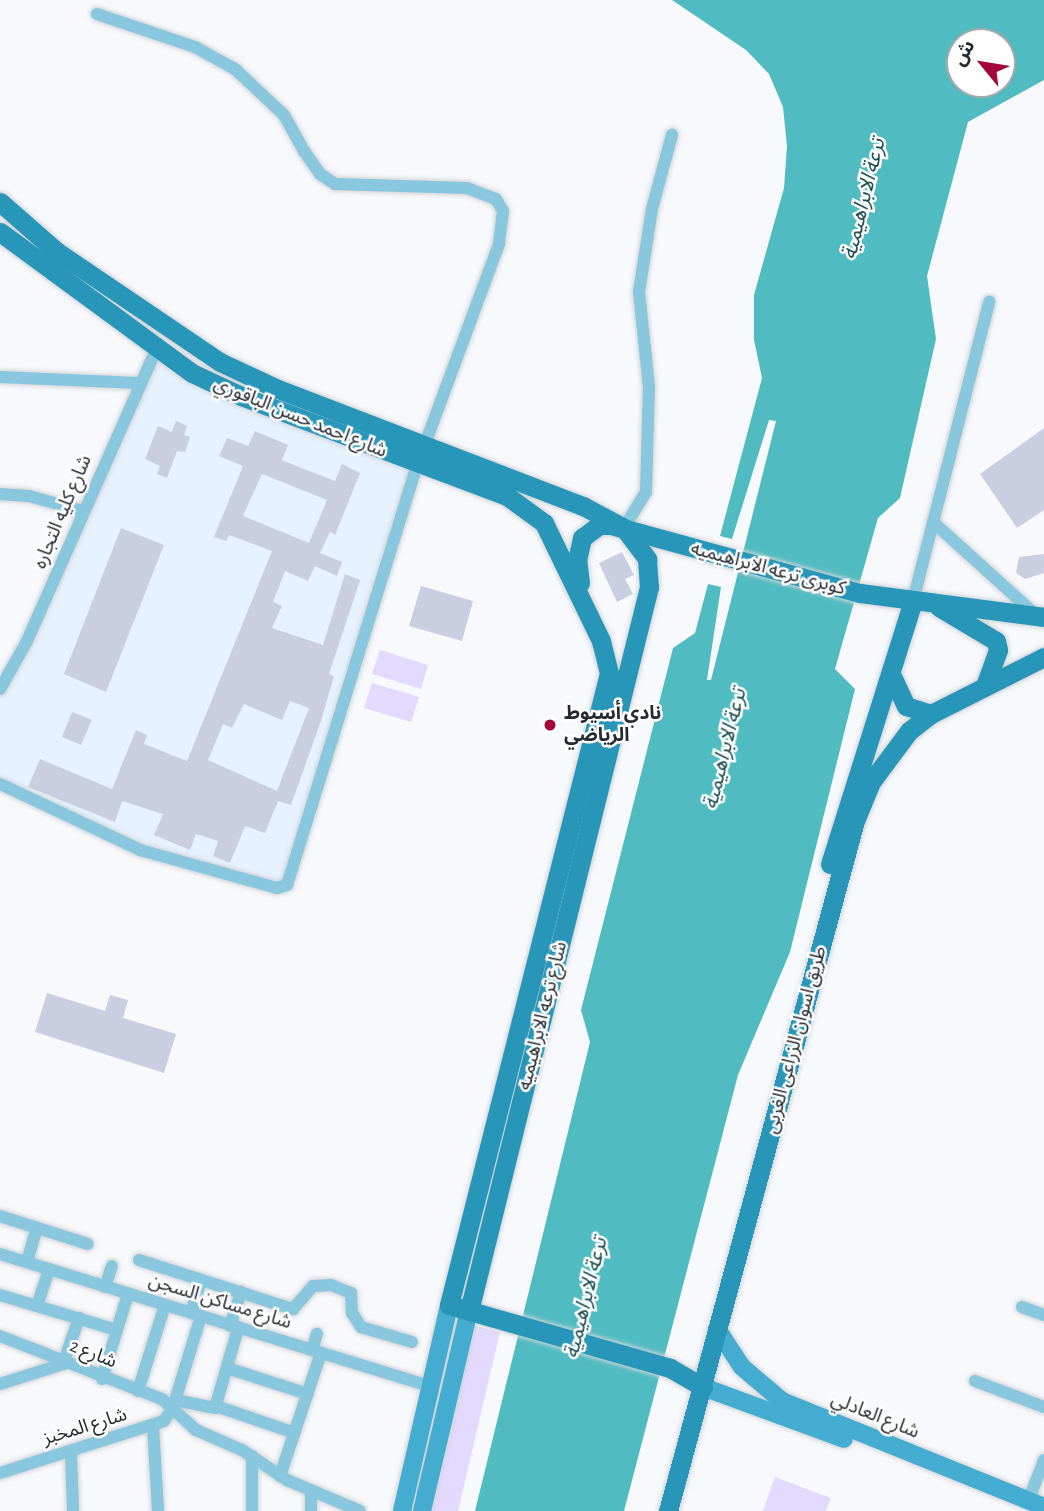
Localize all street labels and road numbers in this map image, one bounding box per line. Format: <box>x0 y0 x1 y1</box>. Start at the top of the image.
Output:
street label: شارع احمد حسن الباقوري <box>210 373 390 463</box>
street label: شارع كليه التجاره <box>29 452 97 572</box>
street label: كوبرى ترعه الابراهيميه <box>688 537 848 601</box>
street label: شارع ترعه الابراهيميه <box>514 939 572 1093</box>
street label: طريق اسوان الزراعى الغربى <box>760 944 832 1136</box>
street label: شارع مساكن السجن <box>146 1269 294 1335</box>
street label: شارع 2 <box>66 1335 120 1373</box>
street label: شارع العادلي <box>828 1388 922 1444</box>
street label: شارع المخبز <box>40 1403 130 1451</box>

